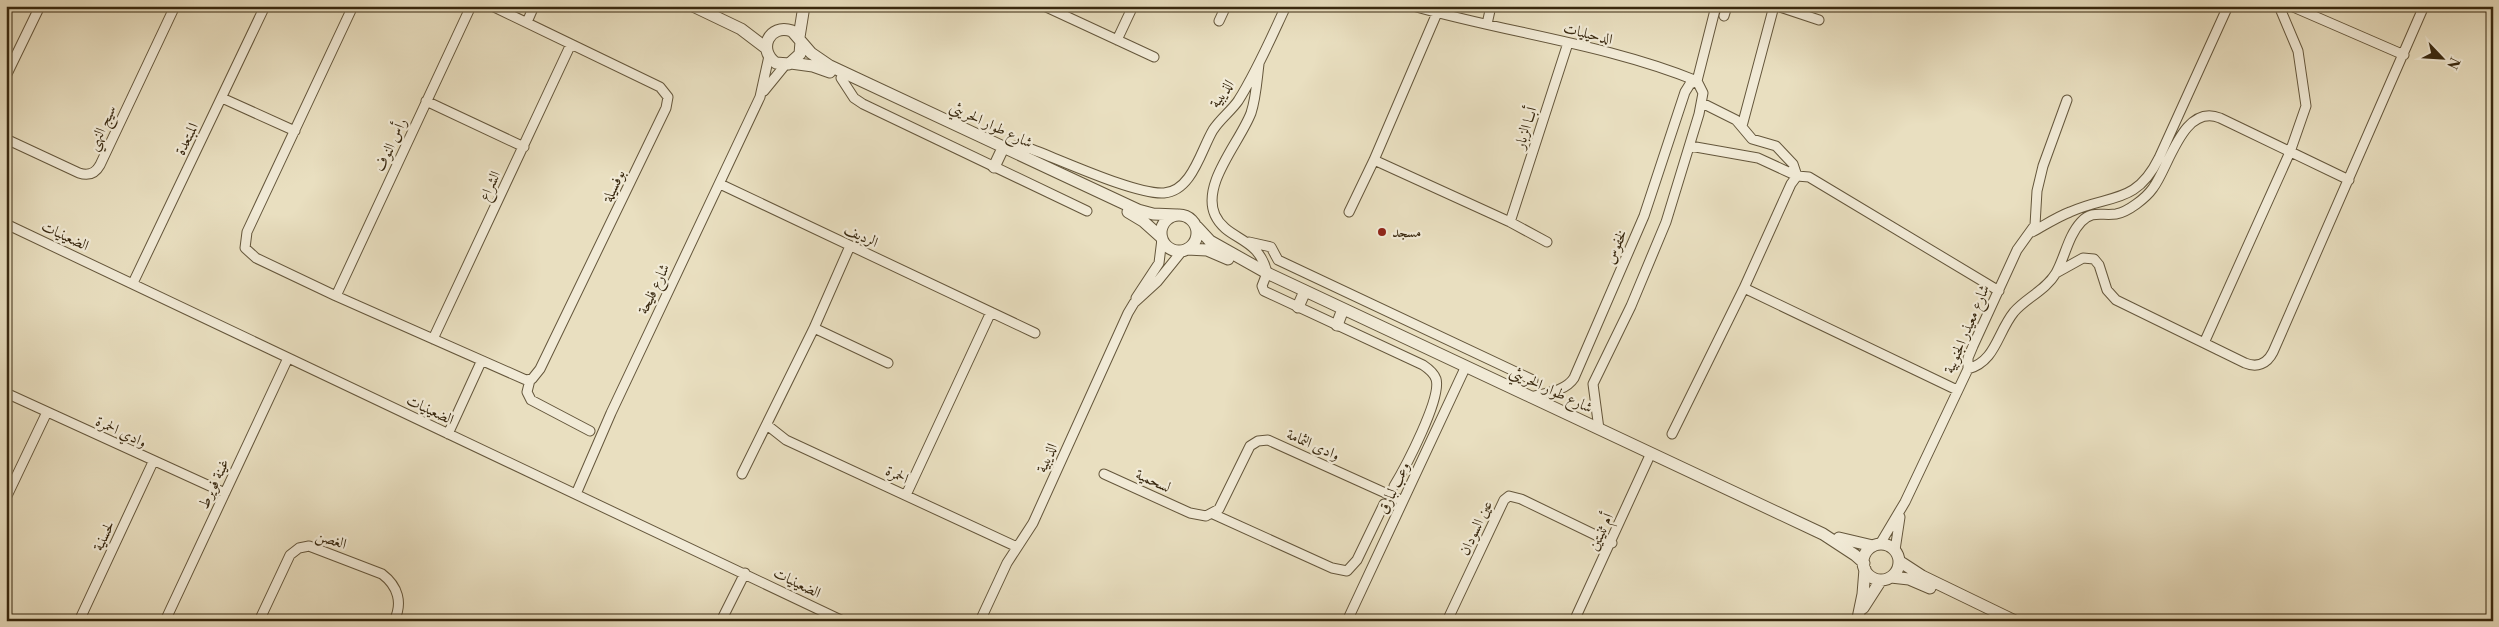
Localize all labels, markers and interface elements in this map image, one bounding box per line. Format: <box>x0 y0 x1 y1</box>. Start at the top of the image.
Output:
street label: الدحيليات <box>1561 19 1615 49</box>
north arrow <box>2416 32 2466 82</box>
text: N <box>2442 54 2463 72</box>
street label: الذيبية <box>1205 76 1239 112</box>
street label: شارع طوار الحريثي <box>945 97 1036 156</box>
street label: سيج النهي <box>83 102 124 156</box>
street label: أبــا الزبار <box>1508 104 1542 153</box>
street label: رأس النوف <box>369 114 412 175</box>
street label: المبتعدة <box>171 120 203 158</box>
street label: بوفسيلة <box>598 167 630 206</box>
street label: الشراع <box>475 168 508 205</box>
street label: الضعينيات <box>38 217 92 255</box>
street label: الرديف <box>841 220 881 252</box>
place label: مسجد <box>1392 223 1421 242</box>
marker: مسجد <box>1376 226 1388 238</box>
street label: لخفوس <box>1600 227 1632 267</box>
street label: شارع فليحة <box>634 261 677 319</box>
street label: شارع معيذر الجنوبية <box>1940 282 1997 378</box>
street label: شارع طوار الحريثي <box>1505 362 1596 421</box>
street label: الضعينيات <box>403 391 457 429</box>
street label: وادي الحمرة <box>92 412 150 454</box>
street label: وادى الثمامة <box>1283 425 1343 465</box>
street label: الذيبية <box>1032 440 1062 476</box>
street label: غينة فويرط <box>194 456 234 512</box>
street label: وعب لبارق <box>1374 459 1414 517</box>
street label: الحمرة <box>882 461 912 489</box>
street label: لسحمية <box>1132 465 1174 497</box>
street label: عين السودان <box>1455 497 1497 559</box>
street label: أم ثنيتين <box>1582 509 1621 555</box>
street label: لحسنية <box>89 518 119 554</box>
street label: الغصن <box>313 526 349 554</box>
street label: الضعينيات <box>770 563 824 603</box>

